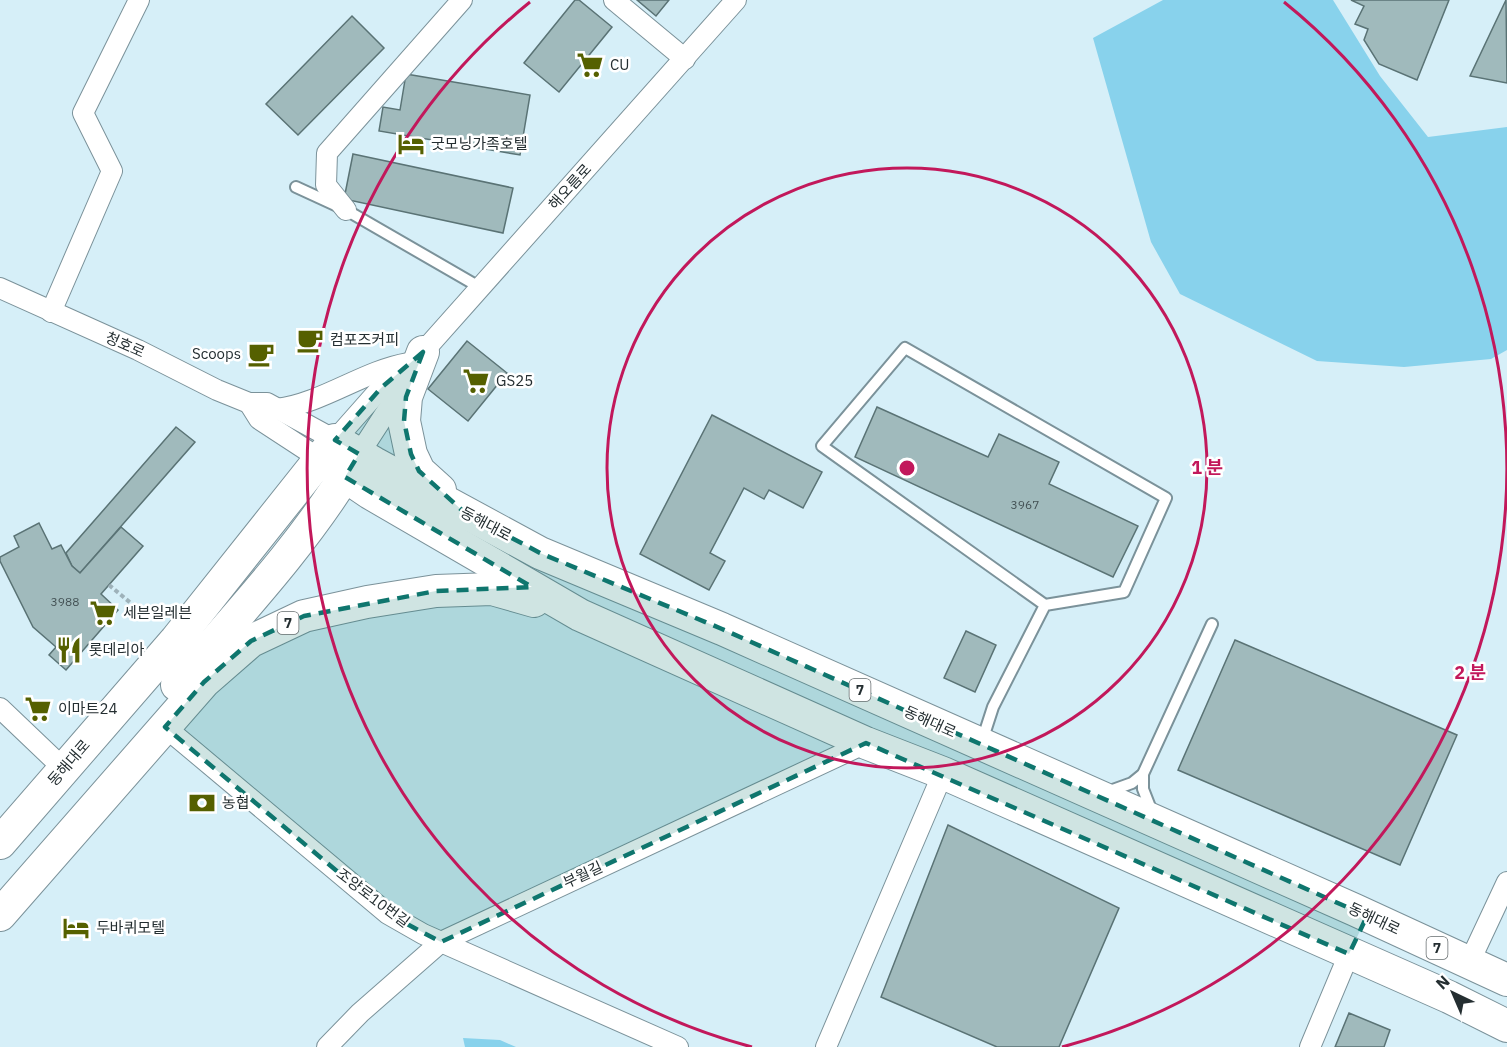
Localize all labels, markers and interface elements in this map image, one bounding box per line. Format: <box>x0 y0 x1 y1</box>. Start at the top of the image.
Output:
supermarket icon: CU <box>575 50 605 80</box>
place label: CU <box>610 55 630 74</box>
hotel icon: 굿모닝가족호텔 <box>396 129 426 159</box>
place label: 굿모닝가족호텔 <box>431 134 528 153</box>
street label: 해오름로 <box>544 160 595 214</box>
cafe icon: 컴포즈커피 <box>295 325 325 355</box>
street label: 청호로 <box>102 327 148 362</box>
place label: 컴포즈커피 <box>330 330 399 349</box>
cafe icon: Scoops <box>246 339 276 369</box>
place label: Scoops <box>192 344 241 363</box>
supermarket icon: GS25 <box>461 366 491 396</box>
place label: GS25 <box>496 371 533 390</box>
text: 1 분 <box>1191 456 1223 479</box>
centre of rings <box>897 458 917 478</box>
house number: 3967 <box>1011 497 1039 512</box>
street label: 동해대로 <box>457 502 515 545</box>
house number: 3988 <box>51 594 79 609</box>
supermarket icon: 세븐일레븐 <box>88 598 118 628</box>
place label: 세븐일레븐 <box>123 603 192 622</box>
road number: 7 <box>278 612 298 634</box>
restaurant icon: 롯데리아 <box>54 635 84 665</box>
place label: 롯데리아 <box>89 640 144 659</box>
text: 2 분 <box>1454 661 1486 684</box>
road number: 7 <box>850 679 870 701</box>
supermarket icon: 이마트24 <box>23 694 53 724</box>
place label: 이마트24 <box>58 699 117 718</box>
street label: 동해대로 <box>901 702 959 741</box>
street label: 동해대로 <box>43 736 94 790</box>
bank icon: 농협 <box>187 788 217 818</box>
place label: 농협 <box>222 793 250 812</box>
street label: 부월길 <box>560 857 606 892</box>
street label: 조양로10번길 <box>333 864 414 931</box>
street label: 동해대로 <box>1345 898 1403 939</box>
hotel icon: 두바퀴모텔 <box>61 913 91 943</box>
place label: 두바퀴모텔 <box>96 918 165 937</box>
road number: 7 <box>1426 937 1448 959</box>
north arrow <box>1423 963 1483 1023</box>
text: N <box>1431 971 1454 993</box>

